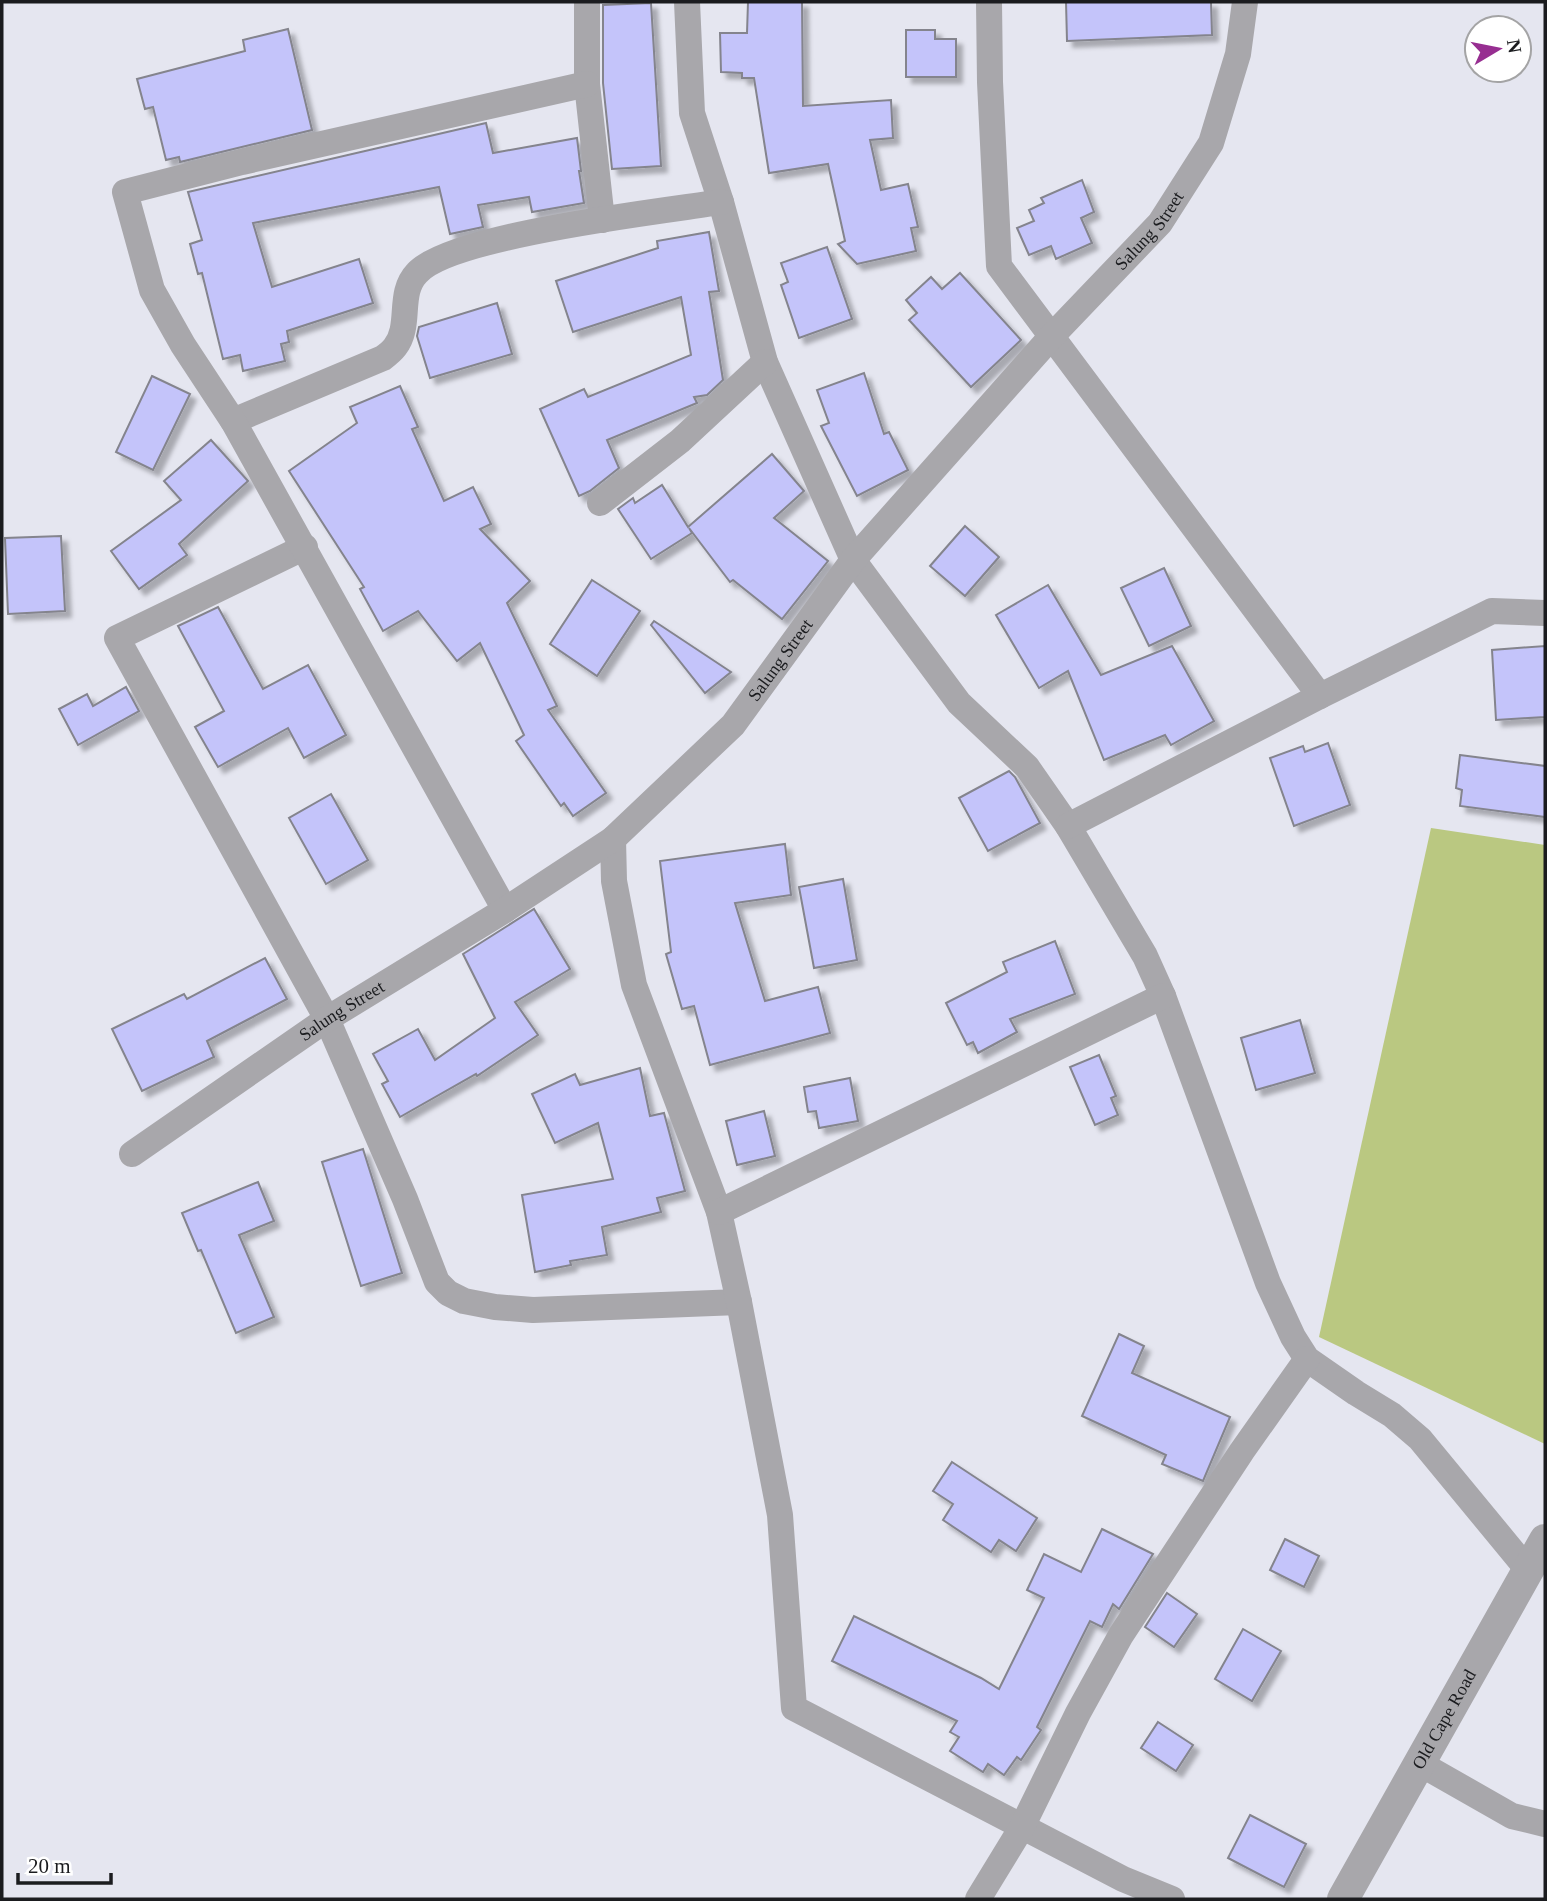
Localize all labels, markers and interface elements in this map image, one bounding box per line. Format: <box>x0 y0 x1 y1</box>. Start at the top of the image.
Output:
north arrow <box>1463 14 1533 84</box>
text: N <box>1503 38 1526 55</box>
street label: Salung Street <box>1111 188 1188 274</box>
street label: Salung Street <box>744 615 817 705</box>
street label: Salung Street <box>295 976 388 1045</box>
street label: Old Cape Road <box>1408 1666 1480 1773</box>
scale bar <box>18 1842 110 1886</box>
text: 20 m <box>28 1854 71 1878</box>

